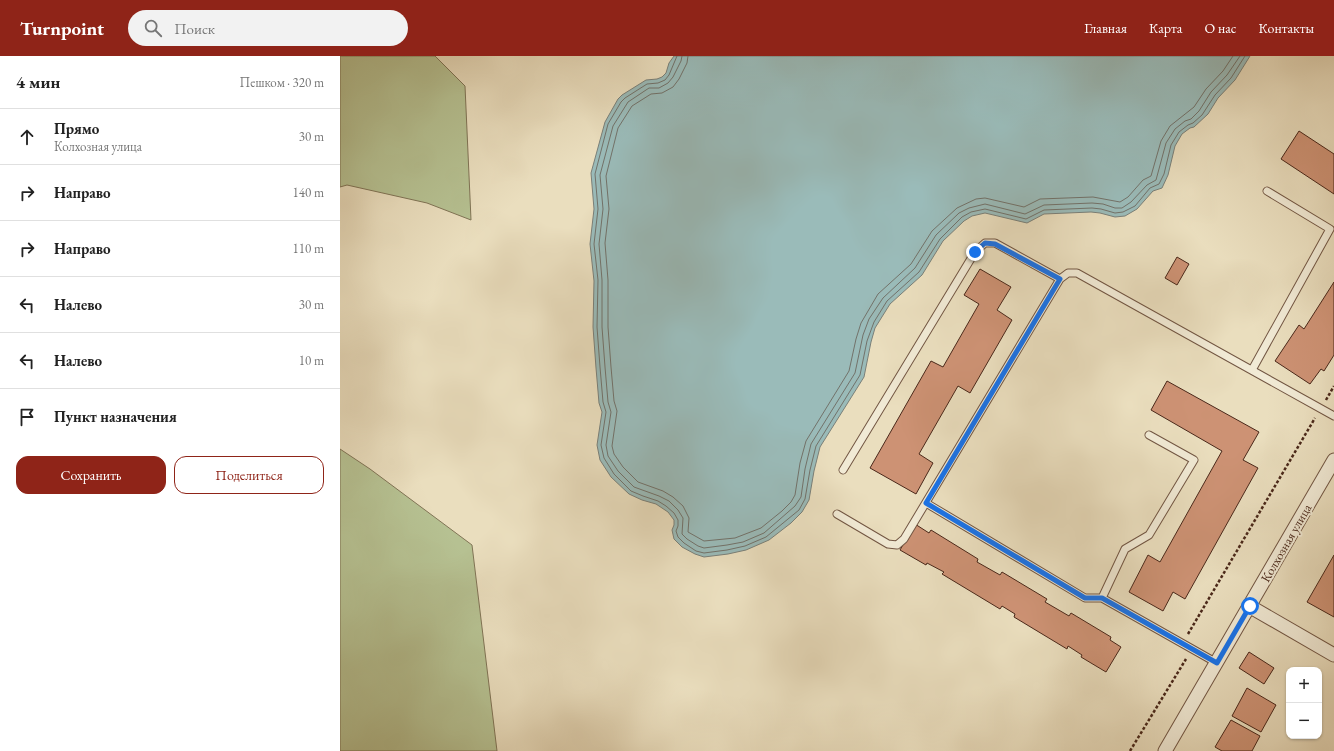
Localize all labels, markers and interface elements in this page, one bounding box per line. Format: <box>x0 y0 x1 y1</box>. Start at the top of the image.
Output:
search box <box>128 10 408 46</box>
text: Turnpoint <box>20 16 104 41</box>
icon: search <box>142 17 164 39</box>
text: Поиск <box>174 19 215 38</box>
text: Главная <box>1084 19 1127 37</box>
text: Карта <box>1149 19 1182 37</box>
text: О нас <box>1204 19 1236 37</box>
text: Контакты <box>1258 19 1314 37</box>
text: 4 мин <box>16 71 60 93</box>
text: Пешком · 320 m <box>240 74 324 91</box>
text: Прямо <box>54 119 99 138</box>
icon: ahead <box>16 126 38 148</box>
text: 30 m <box>299 128 324 145</box>
text: Колхозная улица <box>54 138 142 155</box>
icon: right <box>16 182 38 204</box>
text: Направо <box>54 183 111 202</box>
text: 140 m <box>293 184 324 201</box>
icon: right <box>16 238 38 260</box>
text: Направо <box>54 239 111 258</box>
text: 110 m <box>293 240 324 257</box>
route end <box>966 243 984 261</box>
icon: left <box>16 294 38 316</box>
text: Налево <box>54 295 102 314</box>
text: 30 m <box>299 296 324 313</box>
icon: left <box>16 350 38 372</box>
text: Налево <box>54 351 102 370</box>
text: 10 m <box>299 352 324 369</box>
icon: arrive <box>16 406 38 428</box>
text: Пункт назначения <box>54 407 177 426</box>
button: Сохранить <box>16 456 166 494</box>
button: Поделиться <box>174 456 324 494</box>
street label: Колхозная улица <box>1257 500 1316 585</box>
route start <box>1241 597 1259 615</box>
map controls <box>1286 667 1322 739</box>
button: + <box>1286 667 1322 703</box>
button: − <box>1286 703 1322 739</box>

